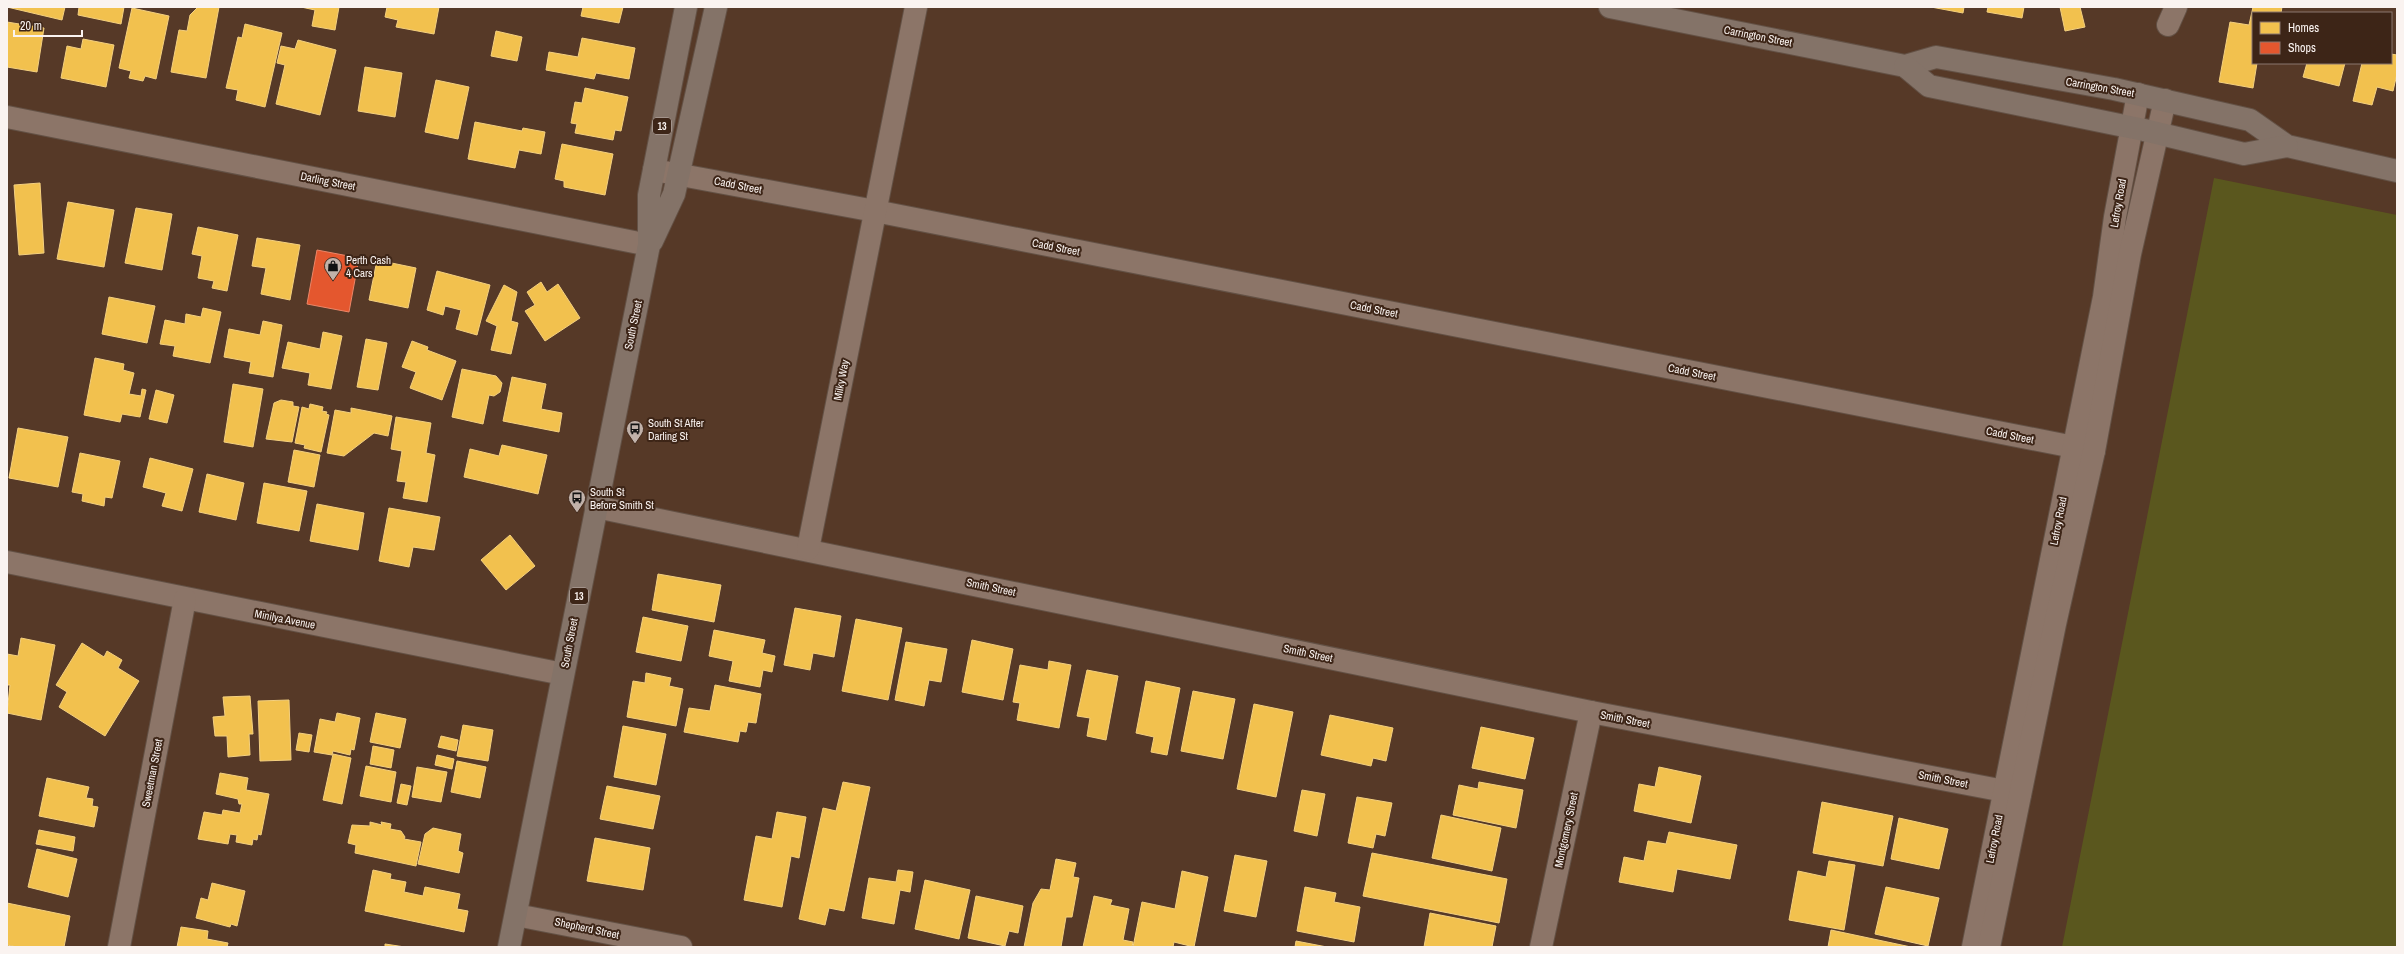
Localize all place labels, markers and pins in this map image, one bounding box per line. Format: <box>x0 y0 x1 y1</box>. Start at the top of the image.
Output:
place label: Perth Cash 4 Cars <box>346 253 391 280</box>
shop icon: Perth Cash 4 Cars <box>323 256 343 281</box>
place label: South St After Darling St <box>648 416 704 443</box>
bus stop icon: South St After Darling St <box>625 419 645 444</box>
place label: South St Before Smith St <box>590 485 654 512</box>
bus stop icon: South St Before Smith St <box>567 488 587 513</box>

